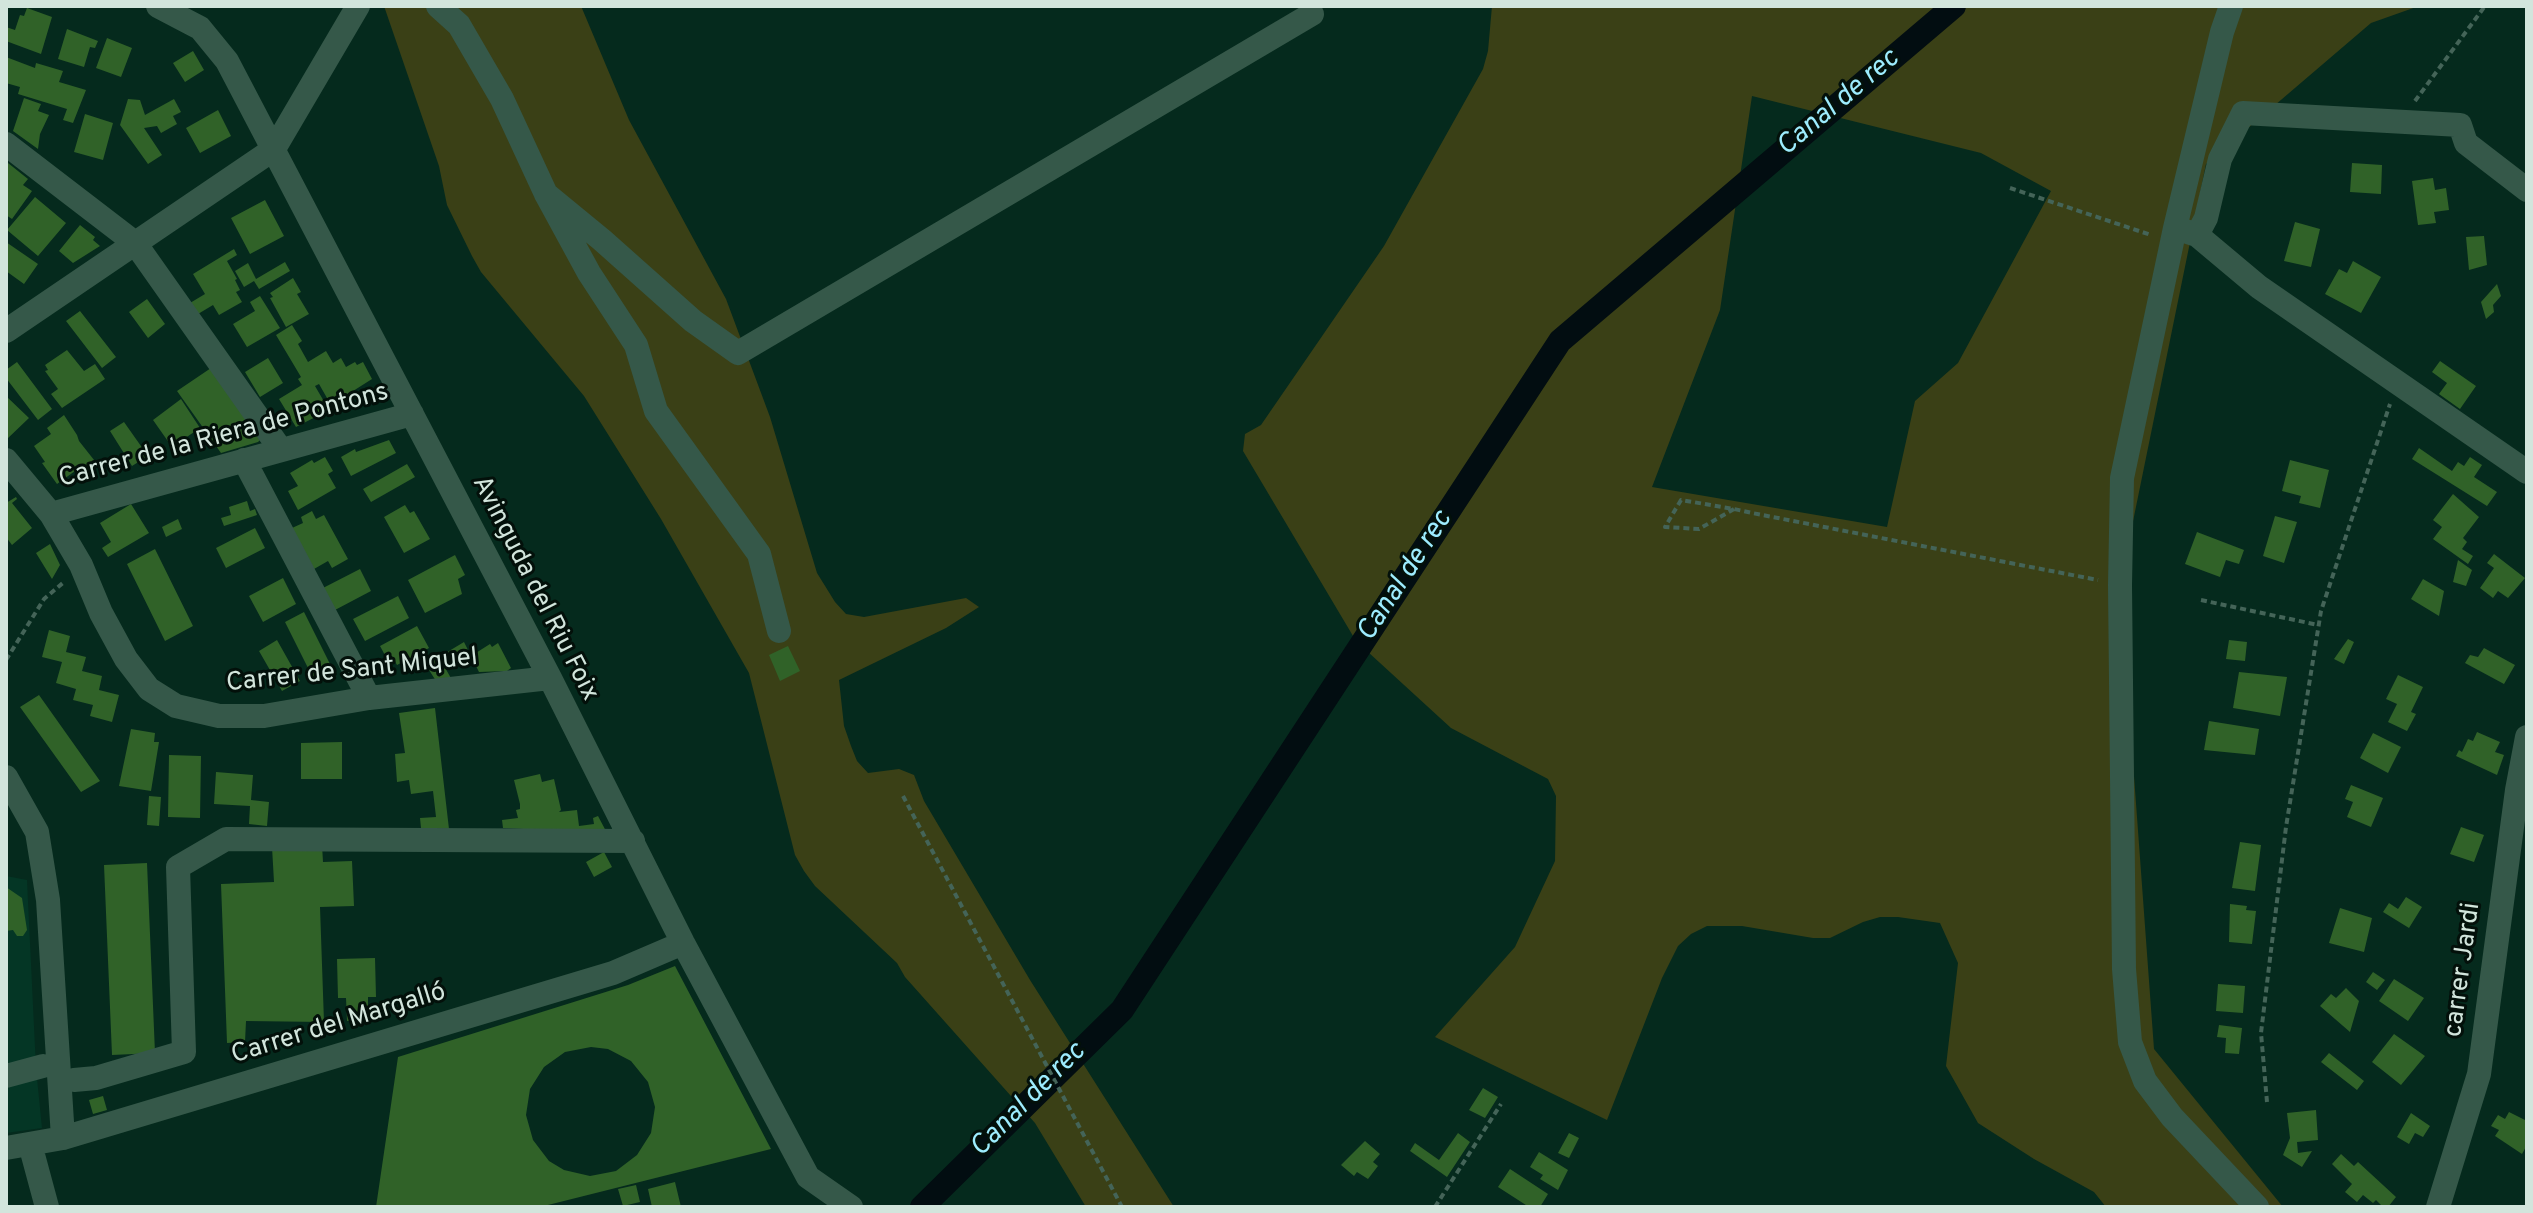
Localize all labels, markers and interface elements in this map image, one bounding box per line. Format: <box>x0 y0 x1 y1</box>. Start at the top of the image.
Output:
water label: Canal de rec <box>1771 43 1907 165</box>
street label: Carrer de la Riera de Pontons <box>56 378 392 496</box>
street label: Avinguda del Riu Foix <box>464 471 604 707</box>
water label: Canal de rec <box>1351 505 1461 649</box>
street label: Carrer de Sant Miquel <box>225 643 479 701</box>
street label: carrer Jardi <box>2439 901 2489 1039</box>
street label: Carrer del Margalló <box>228 978 450 1072</box>
water label: Canal de rec <box>964 1036 1094 1166</box>

